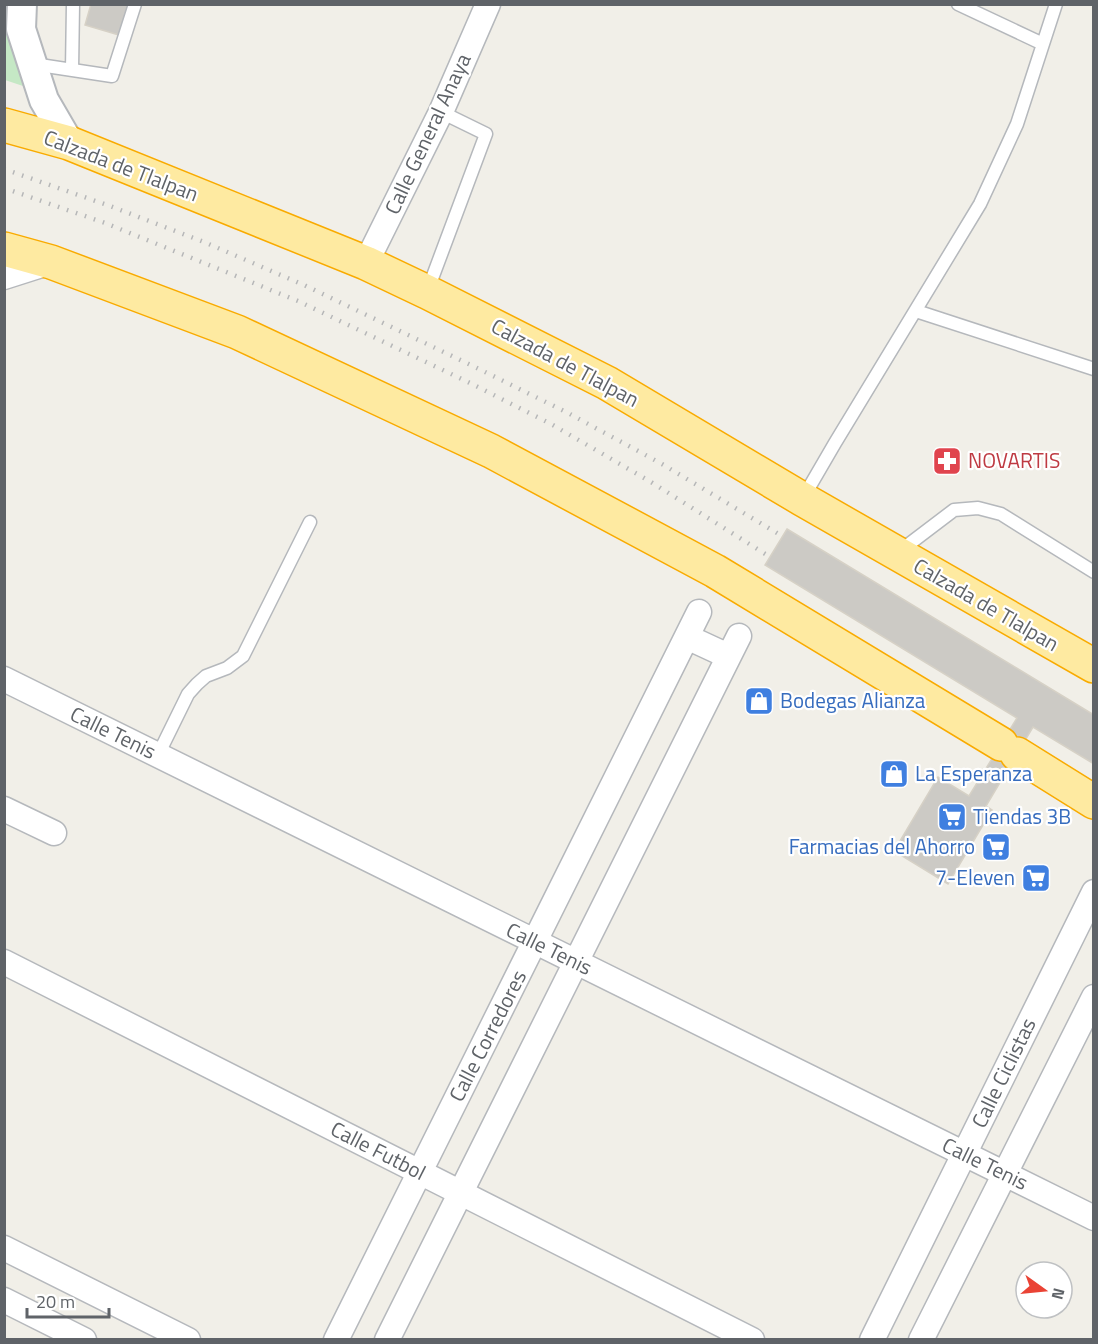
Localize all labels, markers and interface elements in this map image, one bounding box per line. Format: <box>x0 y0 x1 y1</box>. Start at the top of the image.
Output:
street label: Calle General Anaya <box>376 47 479 219</box>
street label: Calzada de Tlalpan <box>39 121 203 209</box>
street label: Calzada de Tlalpan <box>486 310 645 415</box>
place label: NOVARTIS <box>968 444 1060 476</box>
pharmacy icon: NOVARTIS <box>931 445 963 477</box>
street label: Calzada de Tlalpan <box>908 549 1065 659</box>
place label: Bodegas Alianza <box>780 684 926 716</box>
shop icon: Bodegas Alianza <box>743 685 775 717</box>
street label: Calle Tenis <box>65 697 162 767</box>
place label: La Esperanza <box>915 757 1033 789</box>
shop icon: La Esperanza <box>878 758 910 790</box>
place label: Tiendas 3B <box>973 800 1071 832</box>
supermarket icon: Tiendas 3B <box>936 801 968 833</box>
place label: Farmacias del Ahorro <box>789 830 975 862</box>
supermarket icon: Farmacias del Ahorro <box>980 831 1012 863</box>
place label: 7-Eleven <box>935 861 1015 893</box>
supermarket icon: 7-Eleven <box>1020 862 1052 894</box>
street label: Calle Tenis <box>501 913 598 983</box>
street label: Calle Corredores <box>440 964 534 1107</box>
street label: Calle Ciclistas <box>963 1012 1044 1133</box>
street label: Calle Futbol <box>325 1112 432 1188</box>
street label: Calle Tenis <box>937 1128 1034 1198</box>
north arrow <box>1014 1260 1074 1320</box>
scale bar <box>27 1281 110 1319</box>
text: N <box>1045 1285 1072 1302</box>
text: 20 m <box>36 1288 75 1315</box>

